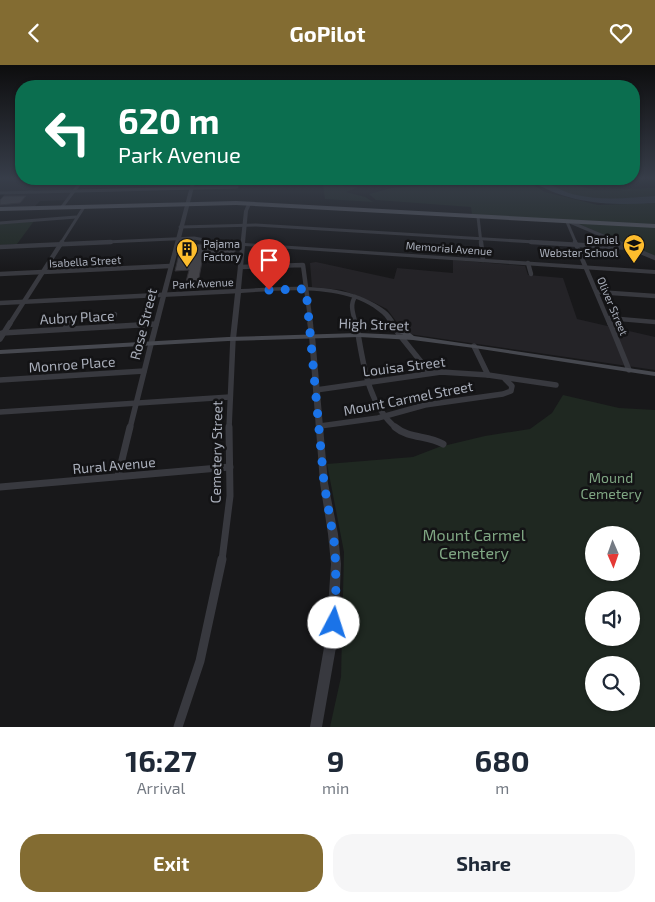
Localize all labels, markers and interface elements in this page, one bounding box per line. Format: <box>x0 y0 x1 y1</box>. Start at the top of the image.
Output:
icon: back <box>20 19 48 47</box>
icon: heart <box>607 19 635 47</box>
text: GoPilot <box>289 20 366 46</box>
text: 620 m <box>118 99 219 141</box>
icon: left <box>35 100 100 165</box>
text: Park Avenue <box>118 141 241 167</box>
place label: Daniel Webster School <box>540 233 619 259</box>
school or university icon: Daniel Webster School <box>622 233 646 264</box>
building icon: Pajama Factory <box>175 237 199 268</box>
place label: Pajama Factory <box>203 237 241 263</box>
street label: Memorial Avenue <box>405 238 493 258</box>
pin <box>248 239 290 290</box>
icon: arrive <box>255 246 283 274</box>
street label: Isabella Street <box>49 253 121 269</box>
street label: Park Avenue <box>172 275 234 291</box>
street label: Oliver Street <box>595 275 631 337</box>
street label: Rose Street <box>126 286 160 362</box>
street label: Aubry Place <box>39 307 115 327</box>
street label: High Street <box>338 314 410 334</box>
street label: Monroe Place <box>28 352 116 376</box>
street label: Louisa Street <box>362 352 446 380</box>
street label: Mount Carmel Street <box>342 377 474 419</box>
street label: Cemetery Street <box>207 400 225 504</box>
street label: Rural Avenue <box>72 453 156 477</box>
park label: Mound Cemetery <box>580 469 642 502</box>
park label: Mount Carmel Cemetery <box>423 525 526 562</box>
north arrow <box>585 526 640 581</box>
map controls <box>585 526 640 711</box>
button: sound <box>585 591 640 646</box>
position arrow <box>307 596 359 648</box>
button: search <box>585 656 640 711</box>
text: 16:27 <box>125 742 197 778</box>
text: 9 <box>327 742 345 778</box>
text: 680 <box>474 742 530 778</box>
text: Arrival <box>137 778 185 797</box>
text: min <box>322 778 349 797</box>
text: m <box>495 778 509 797</box>
button: Exit <box>20 834 323 892</box>
button: Share <box>333 834 635 892</box>

